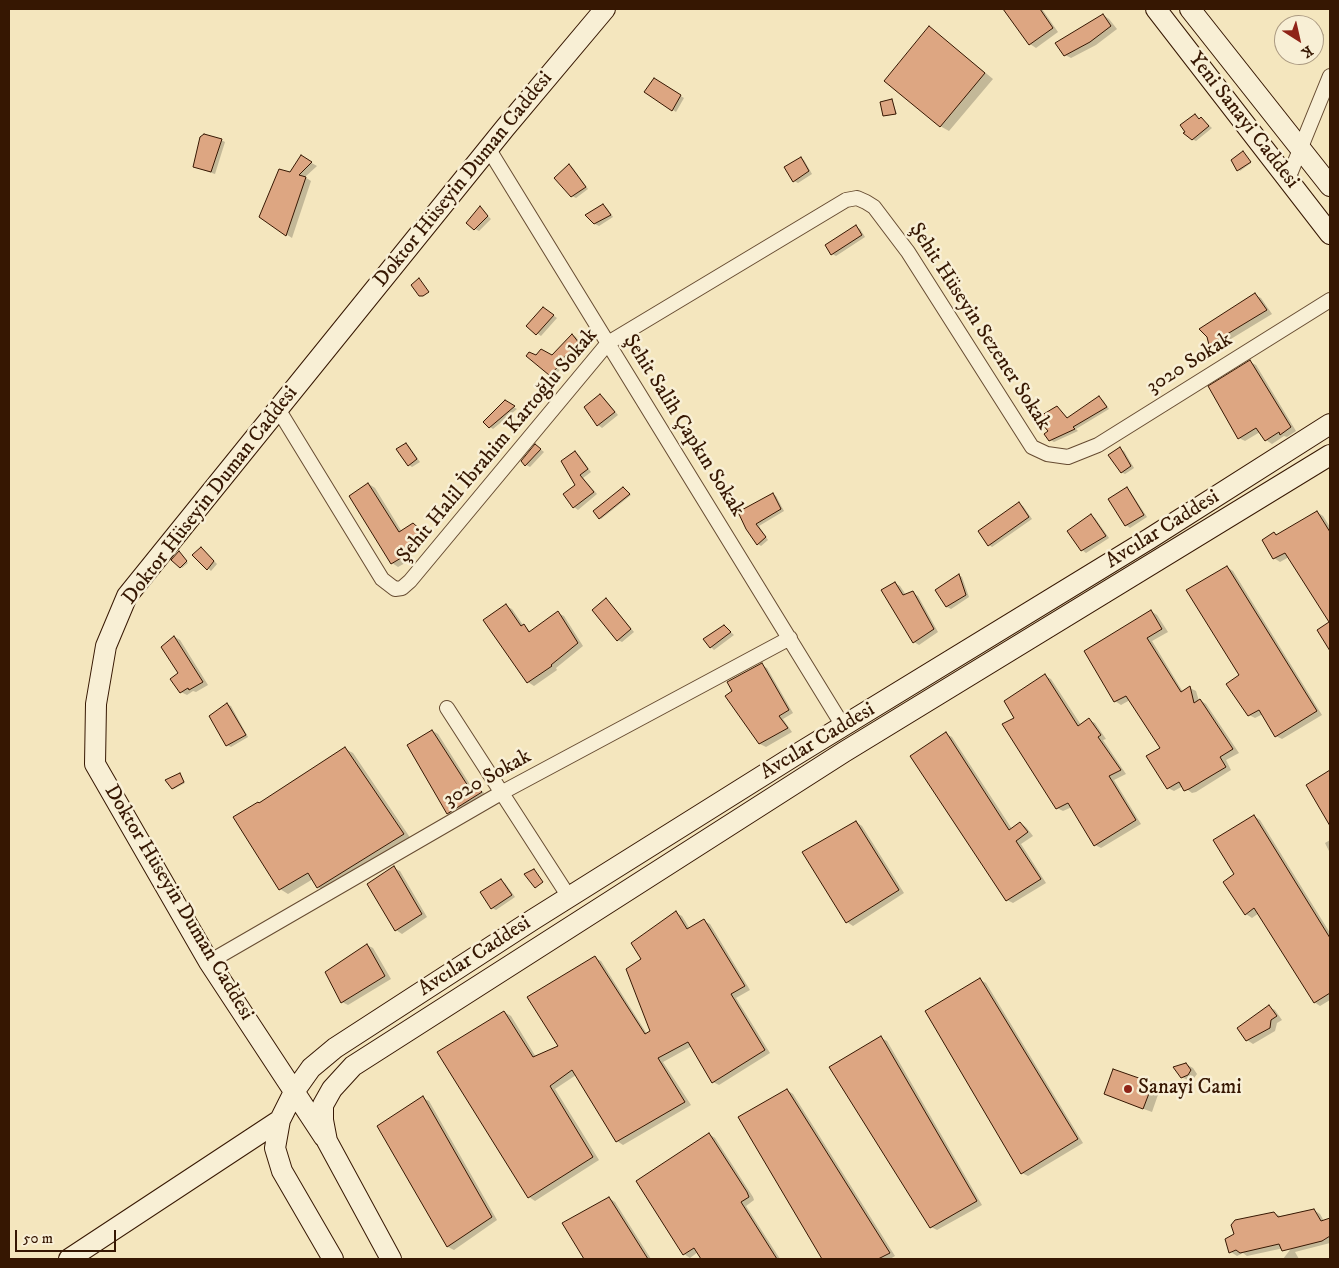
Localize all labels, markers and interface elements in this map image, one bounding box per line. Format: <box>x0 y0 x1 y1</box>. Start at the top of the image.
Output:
north arrow <box>1274 15 1324 65</box>
text: K <box>1298 41 1316 62</box>
street label: Yeni Sanayi Caddesi <box>1182 48 1304 194</box>
street label: Doktor Hüseyin Duman Caddesi <box>369 67 559 293</box>
street label: Şehit Hüseyin Sezener Sokak <box>903 219 1055 435</box>
street label: Şehit Halil İbrahim Kartoğlu Sokak <box>392 324 604 568</box>
street label: 3020 Sokak <box>1143 328 1237 400</box>
street label: Şehit Salih Çapkın Sokak <box>617 330 749 522</box>
street label: Doktor Hüseyin Duman Caddesi <box>118 382 304 610</box>
street label: Avcılar Caddesi <box>1102 485 1224 575</box>
street label: Avcılar Caddesi <box>756 698 880 786</box>
street label: 3020 Sokak <box>440 745 536 813</box>
street label: Doktor Hüseyin Duman Caddesi <box>98 781 258 1025</box>
street label: Avcılar Caddesi <box>414 911 536 1003</box>
place label: Sanayi Cami <box>1138 1076 1242 1102</box>
marker: Sanayi Cami <box>1122 1083 1134 1095</box>
scale bar <box>18 1220 119 1252</box>
text: 50 m <box>23 1229 53 1248</box>

